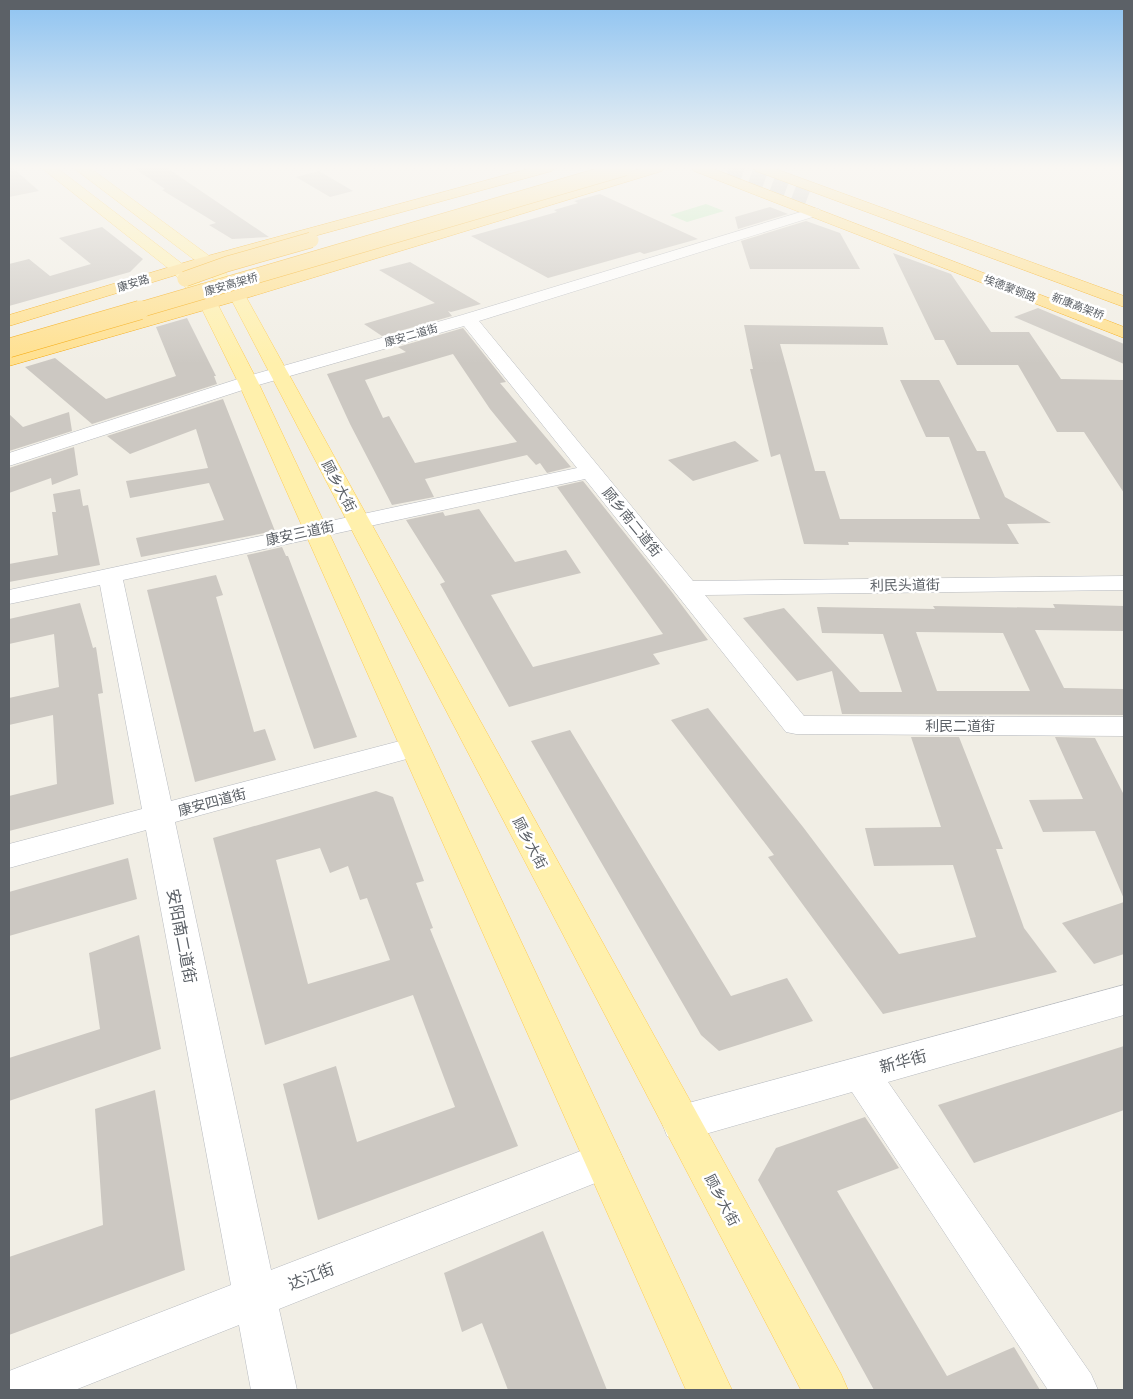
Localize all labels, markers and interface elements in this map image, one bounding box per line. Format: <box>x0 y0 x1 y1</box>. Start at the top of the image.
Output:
street label: 康安高架桥 <box>203 271 259 297</box>
street label: 康安路 <box>115 272 151 294</box>
street label: 埃德蒙顿路 <box>982 273 1038 303</box>
street label: 新康高架桥 <box>1050 291 1106 321</box>
street label: 康安二道街 <box>383 322 439 348</box>
street label: 顾乡大街 <box>319 458 359 514</box>
street label: 顾乡南二道街 <box>599 484 665 560</box>
street label: 康安三道街 <box>264 518 336 548</box>
street label: 利民头道街 <box>870 576 940 594</box>
street label: 利民二道街 <box>925 718 995 734</box>
street label: 康安四道街 <box>176 785 248 819</box>
street label: 顾乡大街 <box>510 815 550 871</box>
street label: 安阳南二道街 <box>164 887 199 985</box>
street label: 新华街 <box>878 1047 929 1076</box>
street label: 顾乡大街 <box>702 1172 742 1228</box>
street label: 达江街 <box>286 1260 337 1293</box>

